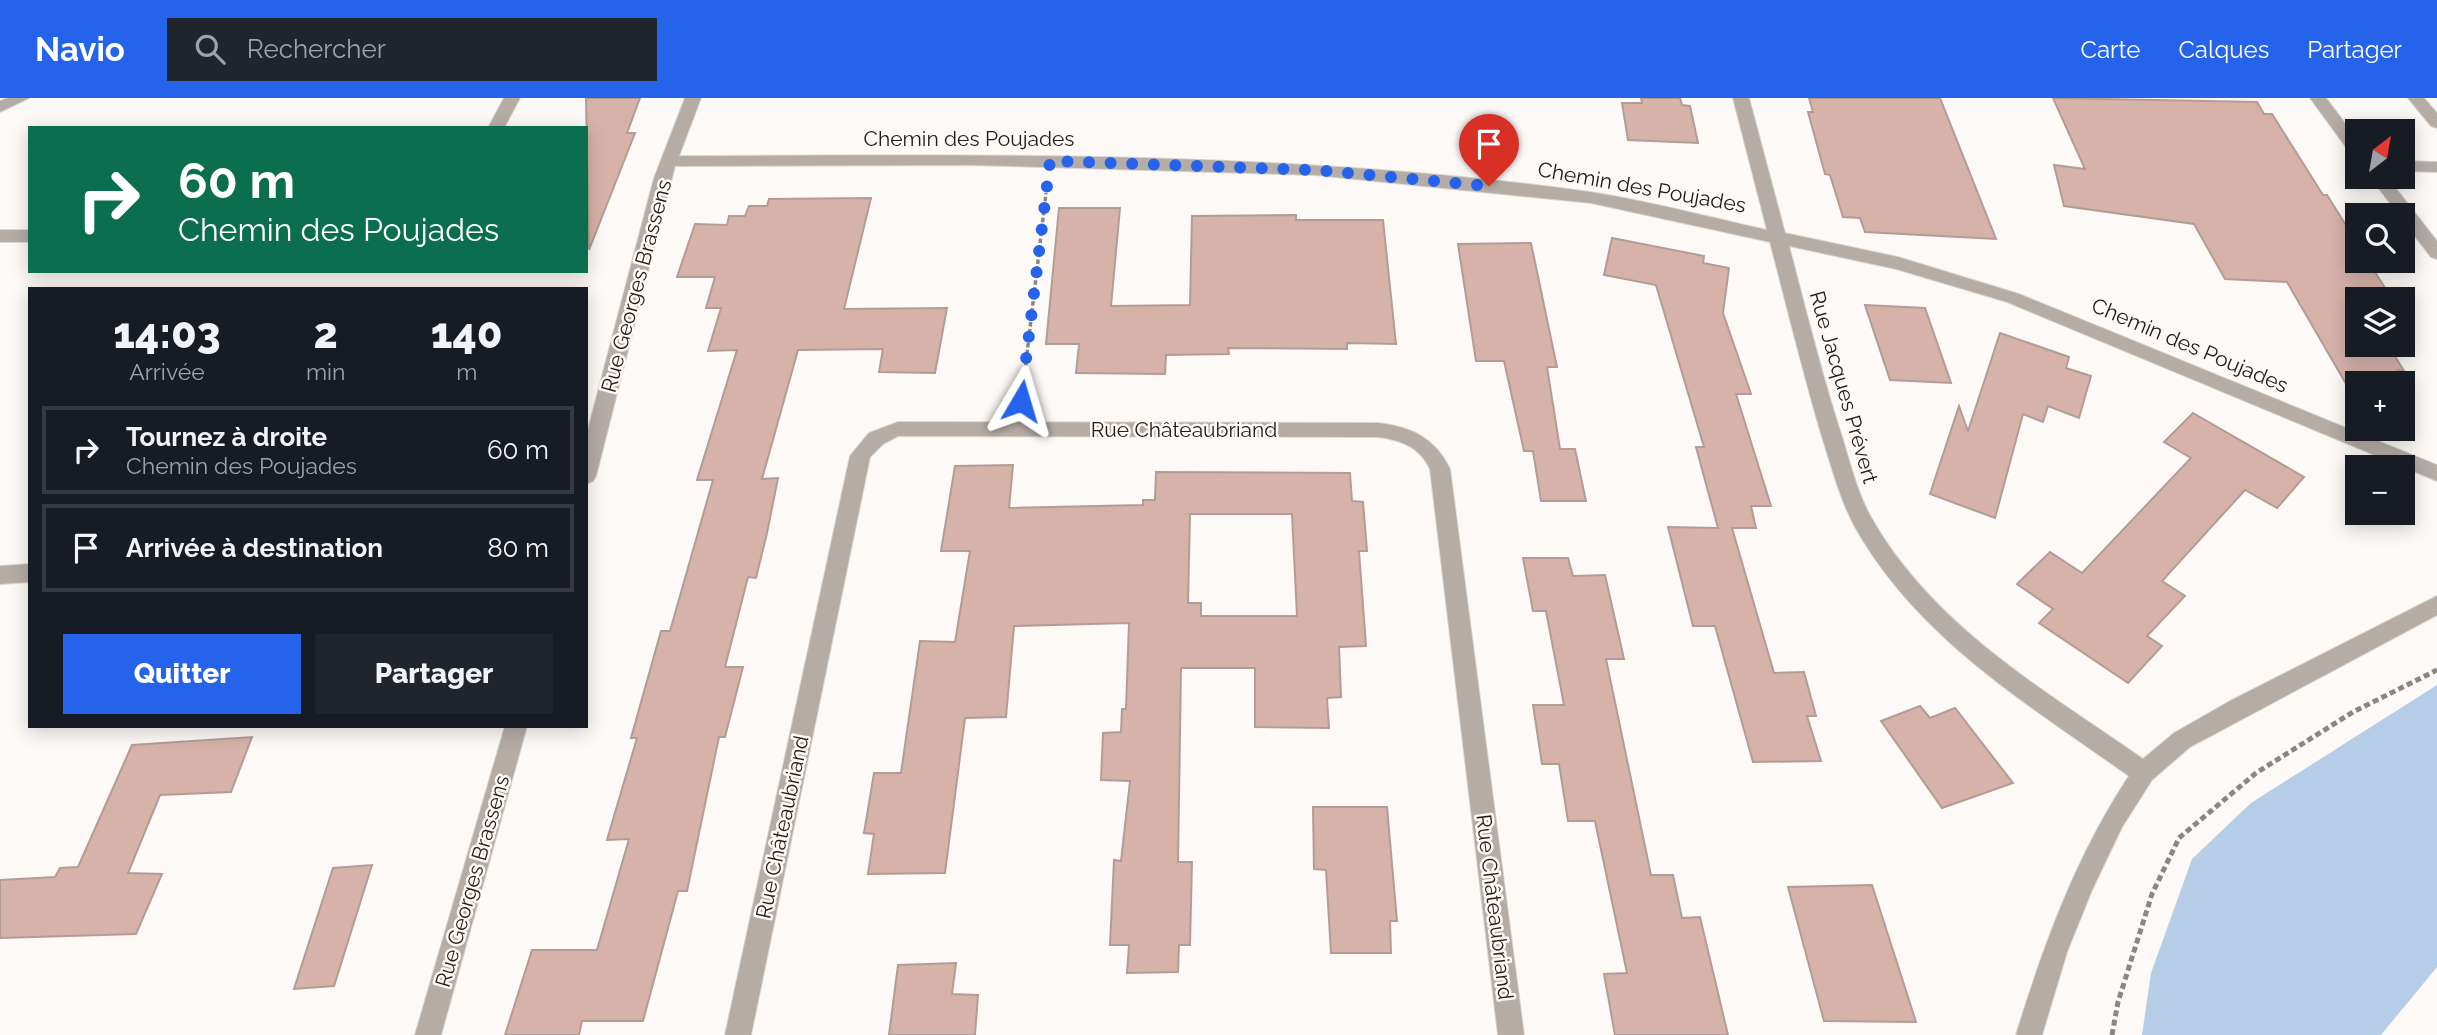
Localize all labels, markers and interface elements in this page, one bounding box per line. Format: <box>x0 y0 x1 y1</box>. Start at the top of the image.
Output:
search box <box>167 18 657 81</box>
text: Navio <box>35 30 125 69</box>
icon: search <box>191 30 229 68</box>
text: Rechercher <box>247 34 386 64</box>
text: Carte <box>2081 35 2140 64</box>
text: Calques <box>2178 35 2269 64</box>
text: Partager <box>2307 35 2402 64</box>
pin <box>1459 114 1519 186</box>
north arrow <box>2345 119 2415 189</box>
map controls <box>2345 119 2415 525</box>
icon: arrive <box>1470 125 1508 163</box>
street label: Chemin des Poujades <box>864 126 1074 151</box>
text: 60 m <box>178 152 295 209</box>
icon: right <box>63 154 154 245</box>
street label: Chemin des Poujades <box>1536 156 1748 218</box>
street label: Rue Georges Brassens <box>596 177 676 395</box>
button: search <box>2345 203 2415 273</box>
text: Chemin des Poujades <box>178 211 499 248</box>
button: layers <box>2345 287 2415 357</box>
street label: Rue Jacques Prévert <box>1805 288 1883 486</box>
street label: Chemin des Poujades <box>2088 292 2292 398</box>
text: 14:03 <box>113 309 221 358</box>
text: 2 <box>314 309 338 358</box>
text: 140 <box>431 309 503 358</box>
text: Arrivée <box>129 358 205 385</box>
text: min <box>306 358 345 385</box>
text: m <box>456 358 477 385</box>
position arrow <box>984 364 1058 438</box>
button: + <box>2345 371 2415 441</box>
street label: Rue Châteaubriand <box>1091 417 1277 442</box>
text: Tournez à droite <box>126 422 327 452</box>
icon: right <box>67 431 105 469</box>
text: 60 m <box>487 435 549 465</box>
text: Chemin des Poujades <box>126 452 357 479</box>
button: − <box>2345 455 2415 525</box>
icon: arrive <box>67 529 105 567</box>
text: Arrivée à destination <box>126 533 383 563</box>
text: 80 m <box>487 533 549 563</box>
button: Quitter <box>63 634 301 714</box>
button: Partager <box>315 634 553 714</box>
street label: Rue Châteaubriand <box>750 733 814 921</box>
street label: Rue Georges Brassens <box>430 772 514 990</box>
street label: Rue Châteaubriand <box>1471 813 1519 1001</box>

